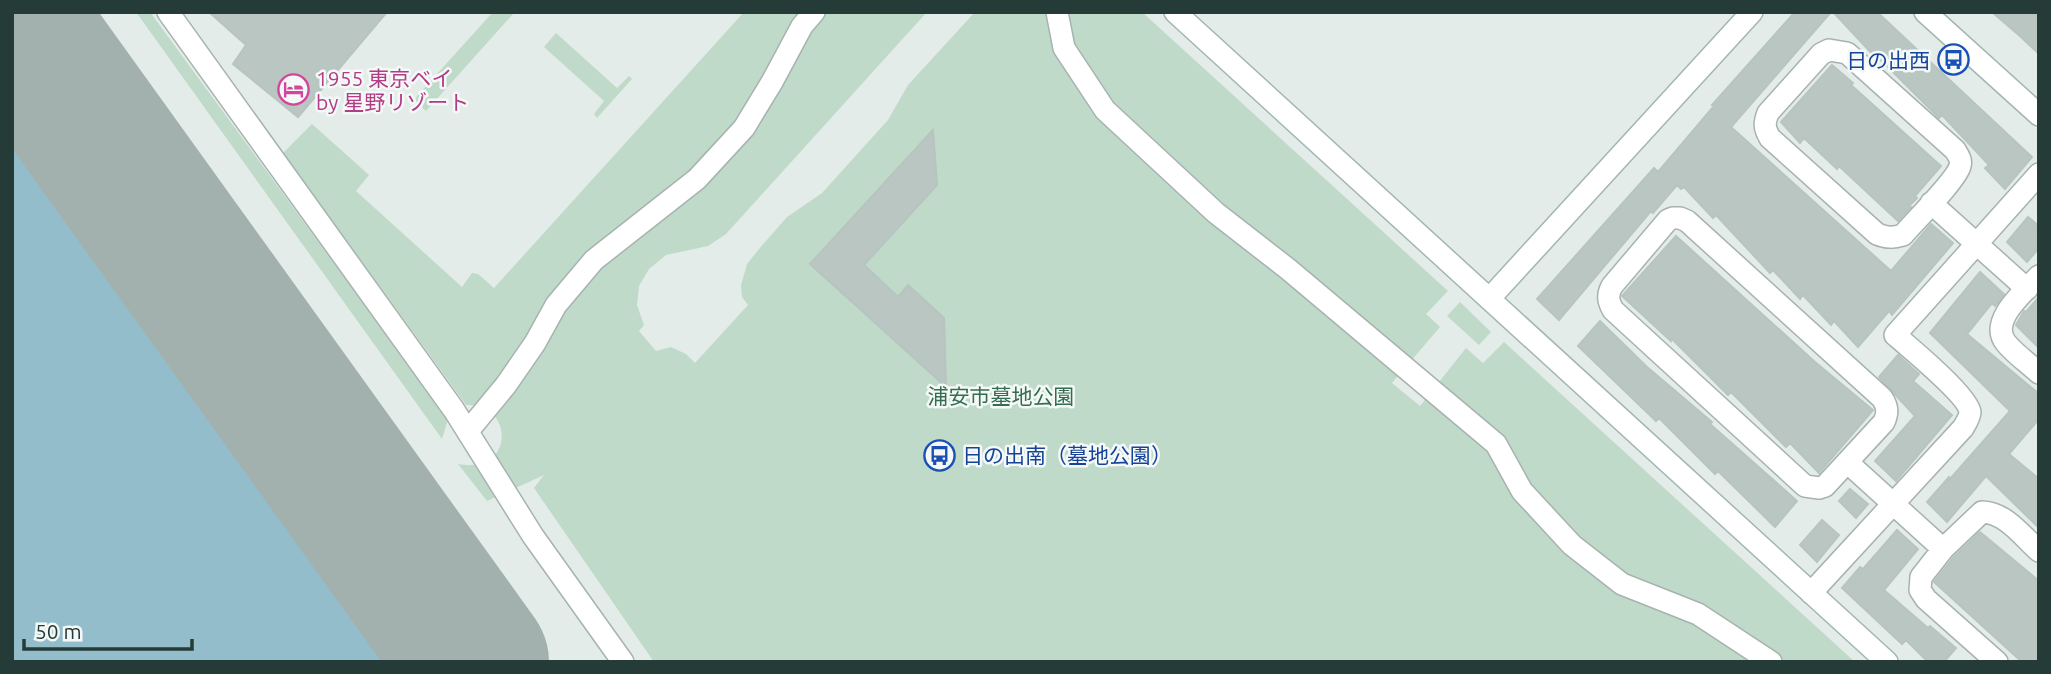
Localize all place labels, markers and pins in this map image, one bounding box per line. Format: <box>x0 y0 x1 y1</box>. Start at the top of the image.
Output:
bus stop icon: 日の出西 <box>1936 43 1970 77</box>
place label: 日の出西 <box>1846 48 1930 72</box>
place label: 1955 東京ベイ by 星野リゾート <box>316 66 469 114</box>
hotel icon: 1955 東京ベイ by 星野リゾート <box>276 73 310 107</box>
bus stop icon: 日の出南（墓地公園） <box>922 438 956 472</box>
place label: 日の出南（墓地公園） <box>962 443 1172 467</box>

